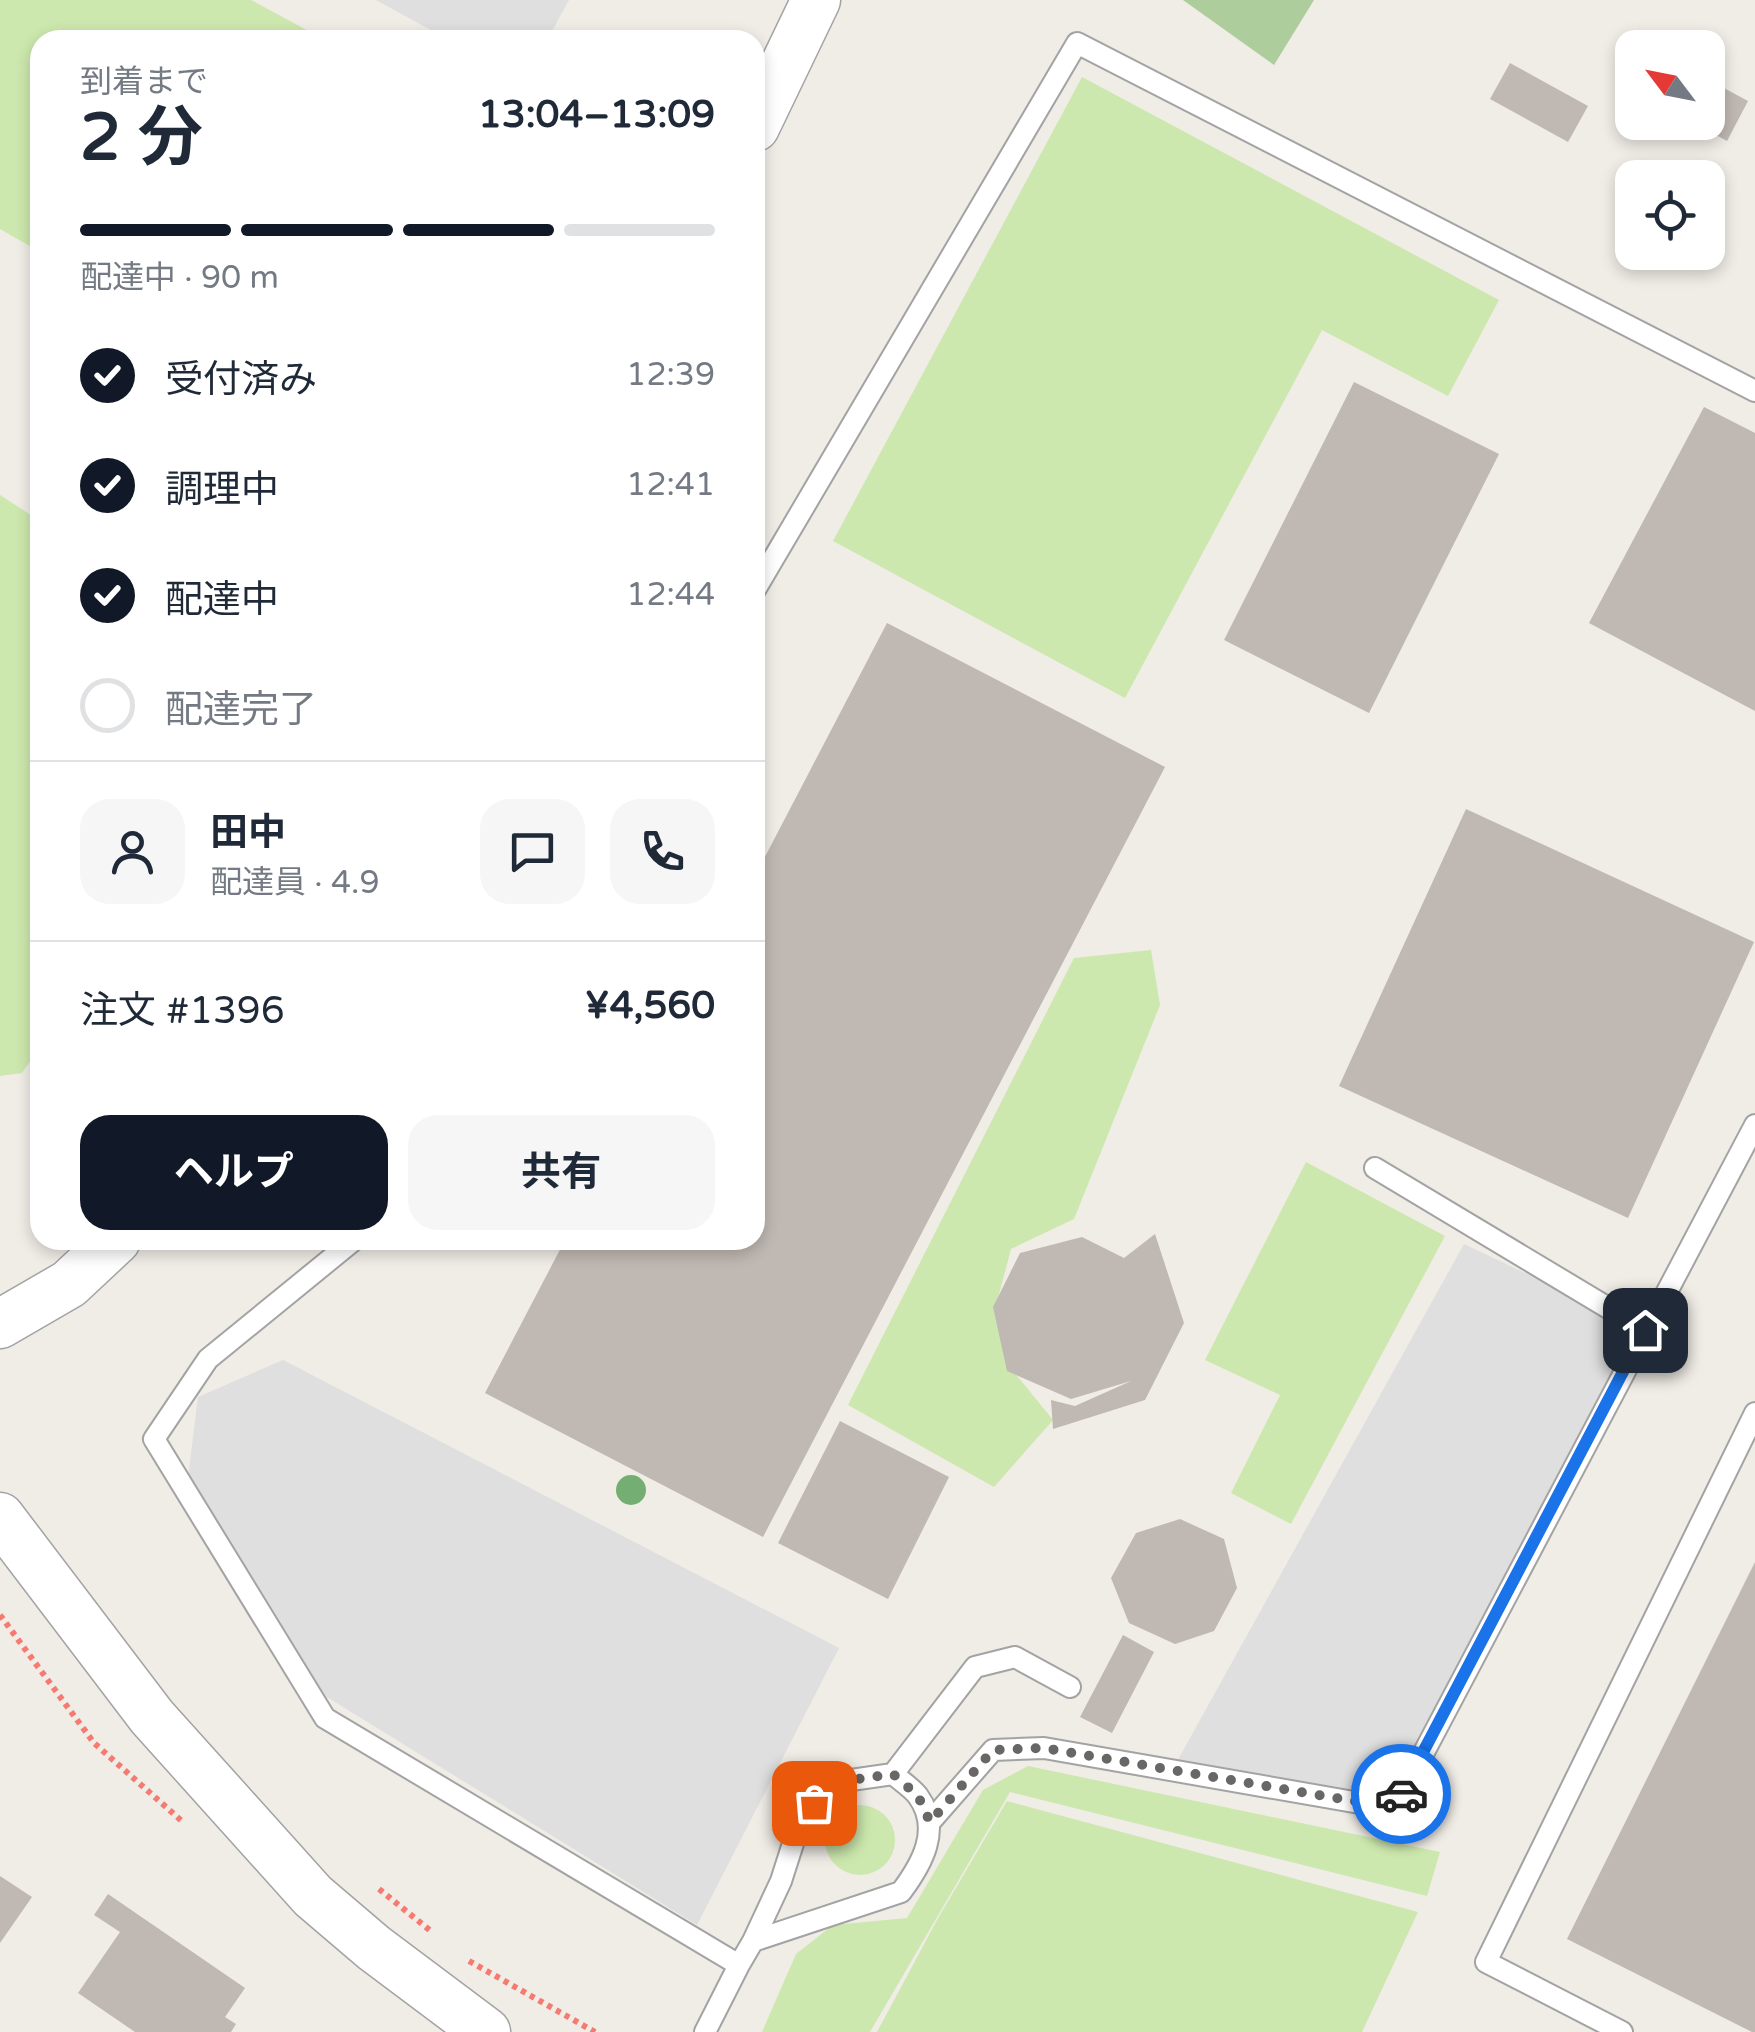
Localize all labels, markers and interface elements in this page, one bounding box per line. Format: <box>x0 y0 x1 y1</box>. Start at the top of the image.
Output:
north arrow <box>1615 30 1725 140</box>
map controls <box>1615 30 1725 270</box>
text: 到着まで <box>80 63 208 101</box>
text: 13:04–13:09 <box>478 92 715 138</box>
text: 2 分 <box>80 99 203 178</box>
button: locate <box>1615 160 1725 270</box>
text: 配達中 · 90 m <box>80 259 279 297</box>
icon: check <box>80 348 135 403</box>
text: 12:39 <box>626 356 715 394</box>
text: 受付済み <box>165 357 317 403</box>
icon: check <box>80 458 135 513</box>
text: 12:41 <box>626 466 715 504</box>
text: 調理中 <box>165 467 279 513</box>
icon: check <box>80 568 135 623</box>
text: 12:44 <box>626 576 715 614</box>
text: 配達中 <box>165 577 279 623</box>
text: 配達完了 <box>165 687 317 733</box>
button: person <box>80 799 185 904</box>
button: chat <box>480 799 585 904</box>
button: phone <box>610 799 715 904</box>
text: 田中 <box>210 810 286 856</box>
text: 配達員 · 4.9 <box>210 864 379 902</box>
text: ¥4,560 <box>585 983 715 1029</box>
text: 注文 #1396 <box>80 988 285 1034</box>
button: ヘルプ <box>80 1115 388 1230</box>
button: 共有 <box>408 1115 715 1230</box>
pin <box>1603 1288 1688 1373</box>
icon: home <box>1618 1303 1673 1358</box>
courier <box>1351 1744 1451 1844</box>
pin <box>772 1761 857 1846</box>
icon: car <box>1374 1767 1429 1822</box>
icon: bag <box>787 1776 842 1831</box>

